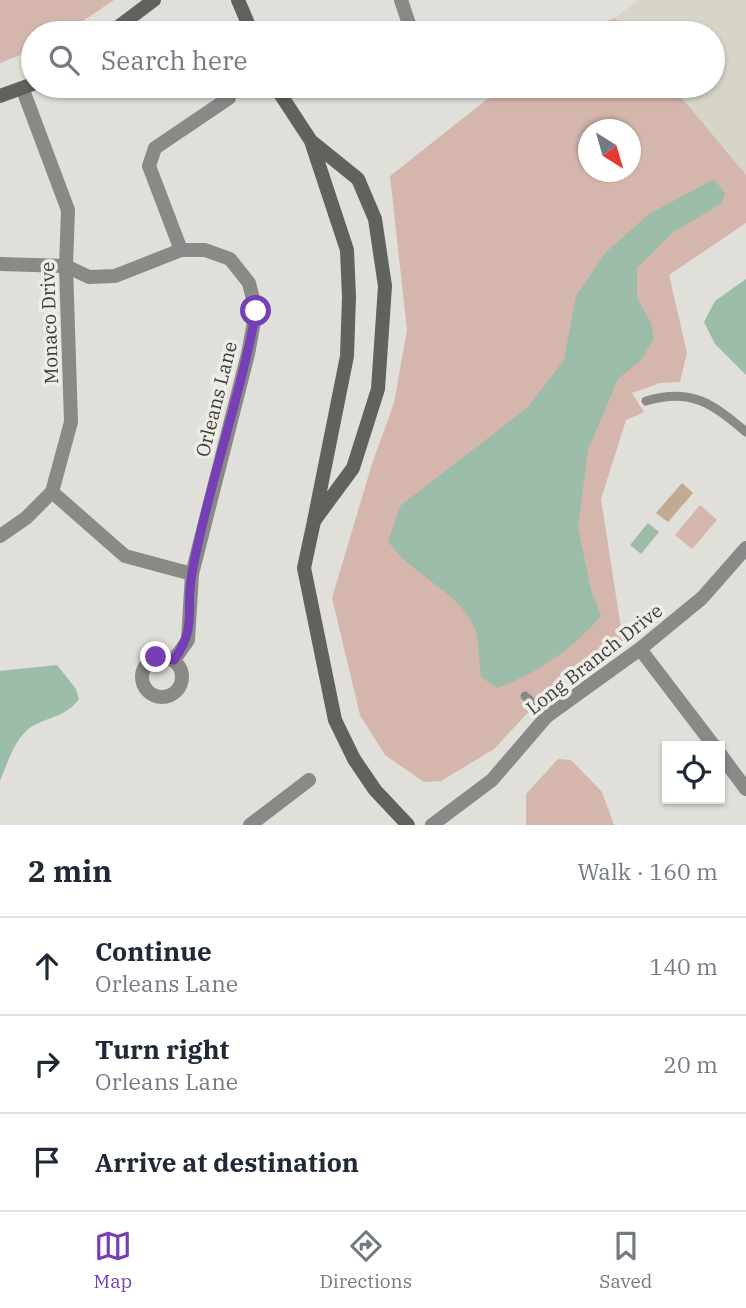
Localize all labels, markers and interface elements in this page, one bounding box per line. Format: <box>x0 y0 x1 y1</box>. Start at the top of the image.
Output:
search box <box>21 21 725 98</box>
icon: search <box>45 41 83 79</box>
text: Search here <box>101 43 247 77</box>
north arrow <box>578 119 641 182</box>
street label: Monaco Drive <box>35 261 63 385</box>
route start <box>240 295 271 326</box>
street label: Orleans Lane <box>190 339 242 459</box>
street label: Long Branch Drive <box>521 598 667 720</box>
route end <box>140 641 171 672</box>
map controls <box>662 741 725 804</box>
button: locate <box>662 741 725 804</box>
text: 2 min <box>28 851 112 890</box>
text: Walk · 160 m <box>577 856 718 886</box>
text: Continue <box>95 934 212 968</box>
icon: ahead <box>28 947 66 985</box>
text: 140 m <box>649 951 718 981</box>
text: Orleans Lane <box>95 968 238 998</box>
text: Turn right <box>95 1032 229 1066</box>
icon: right <box>28 1045 66 1083</box>
text: 20 m <box>663 1049 718 1079</box>
text: Orleans Lane <box>95 1066 238 1096</box>
icon: arrive <box>28 1143 66 1181</box>
text: Arrive at destination <box>95 1145 359 1179</box>
tab: Map <box>94 1227 132 1293</box>
tab: Directions <box>319 1227 412 1293</box>
tab: Saved <box>599 1227 652 1293</box>

